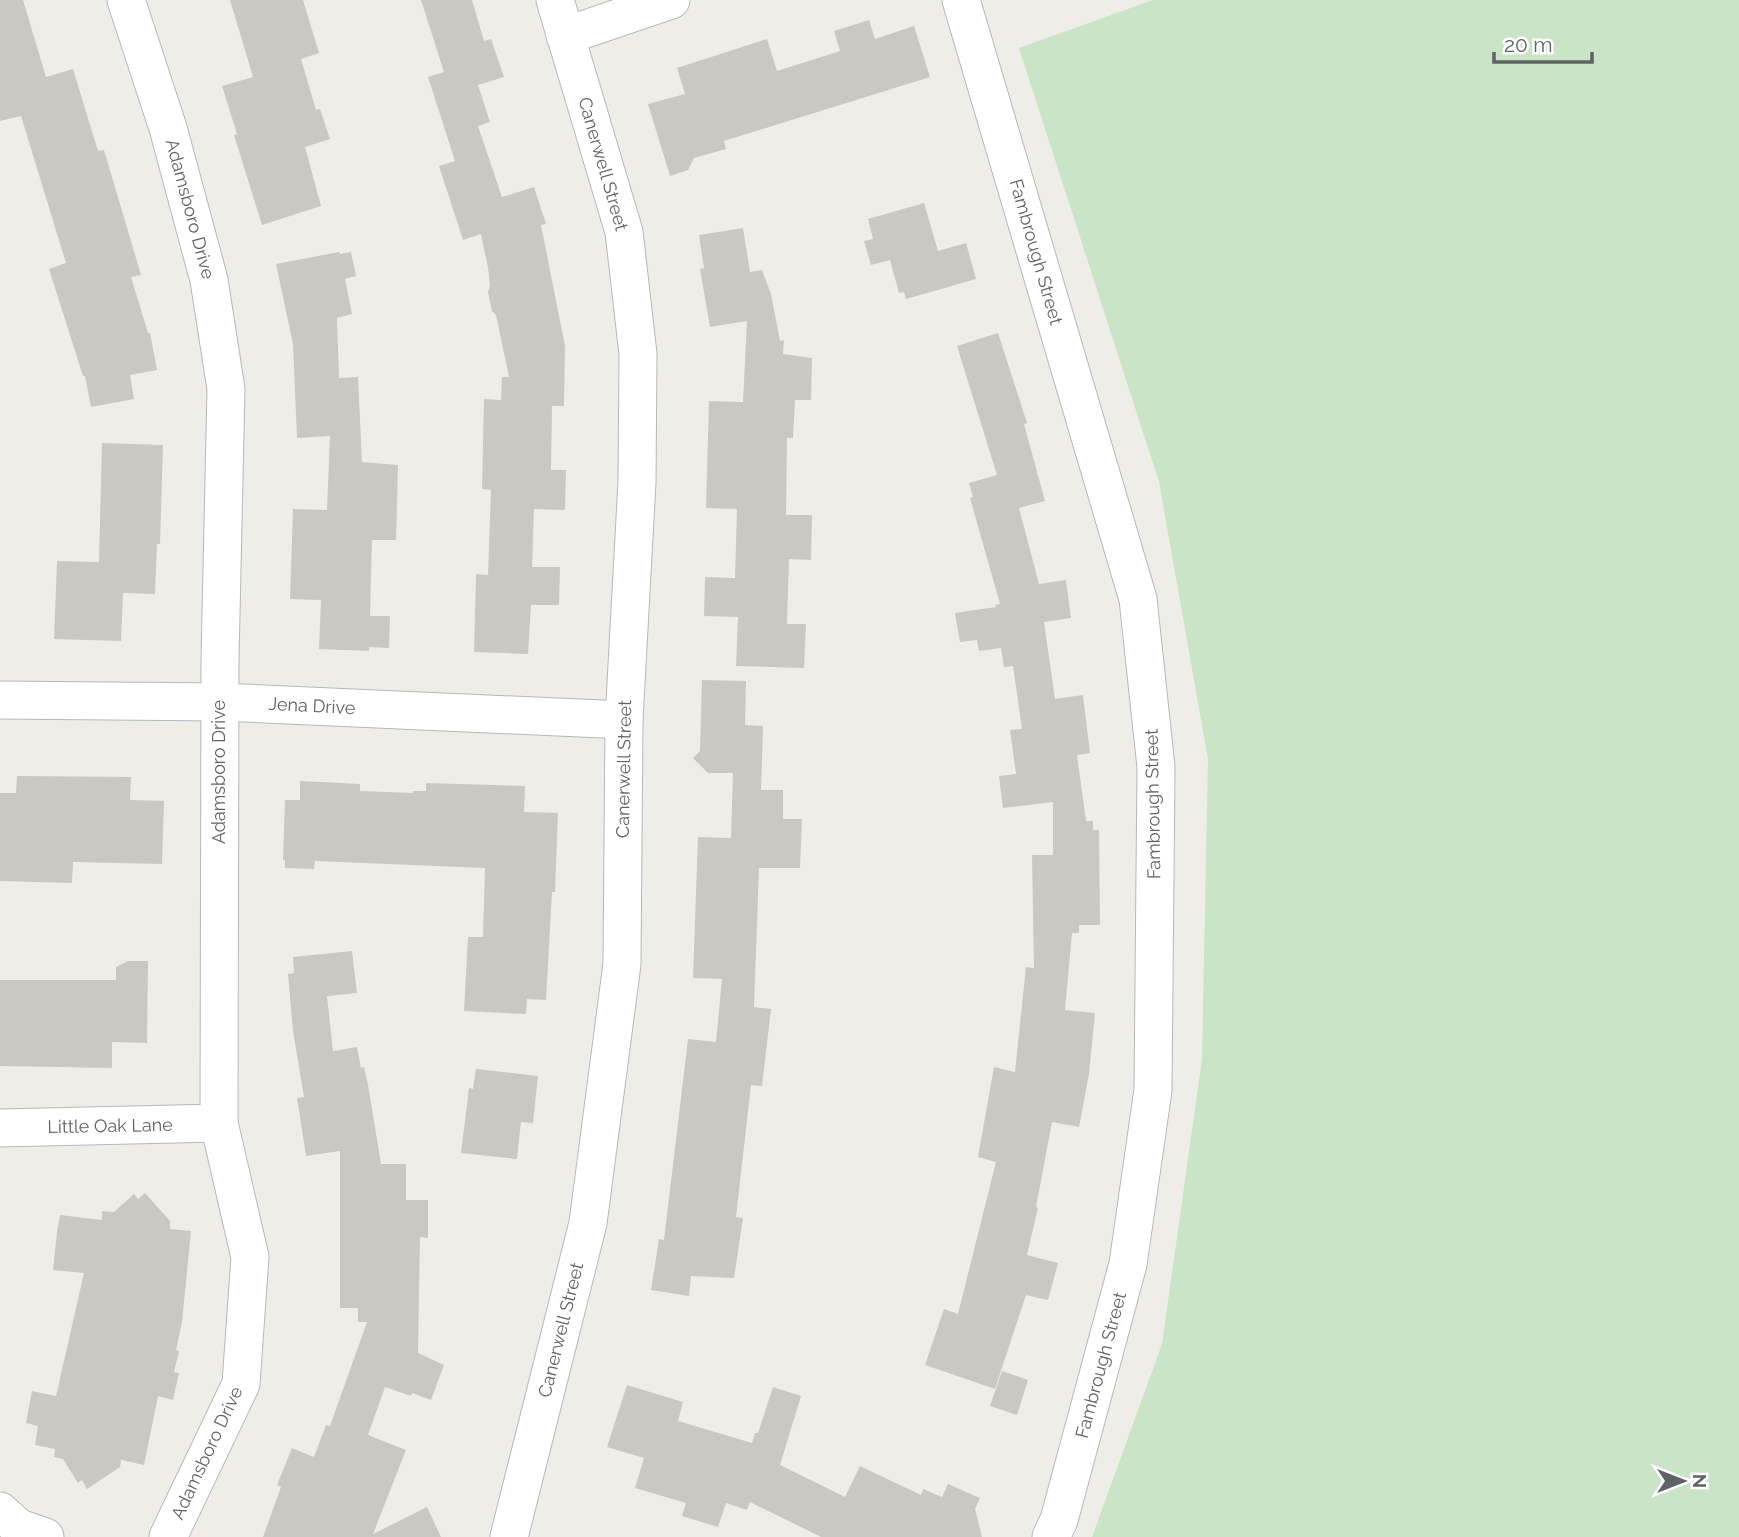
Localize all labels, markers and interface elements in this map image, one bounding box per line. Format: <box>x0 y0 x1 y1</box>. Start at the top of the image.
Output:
scale bar <box>1494 21 1592 65</box>
text: 20 m <box>1504 32 1552 57</box>
street label: Canerwell Street <box>574 95 633 233</box>
street label: Adamsboro Drive <box>162 136 219 282</box>
street label: Fambrough Street <box>1006 177 1067 327</box>
street label: Jena Drive <box>268 693 356 718</box>
street label: Adamsboro Drive <box>208 699 229 844</box>
street label: Canerwell Street <box>612 700 635 838</box>
street label: Fambrough Street <box>1141 729 1164 879</box>
street label: Little Oak Lane <box>47 1114 173 1137</box>
street label: Canerwell Street <box>534 1260 587 1399</box>
street label: Fambrough Street <box>1071 1289 1130 1440</box>
street label: Adamsboro Drive <box>167 1383 247 1523</box>
north arrow <box>1648 1446 1718 1516</box>
text: N <box>1689 1474 1711 1488</box>

